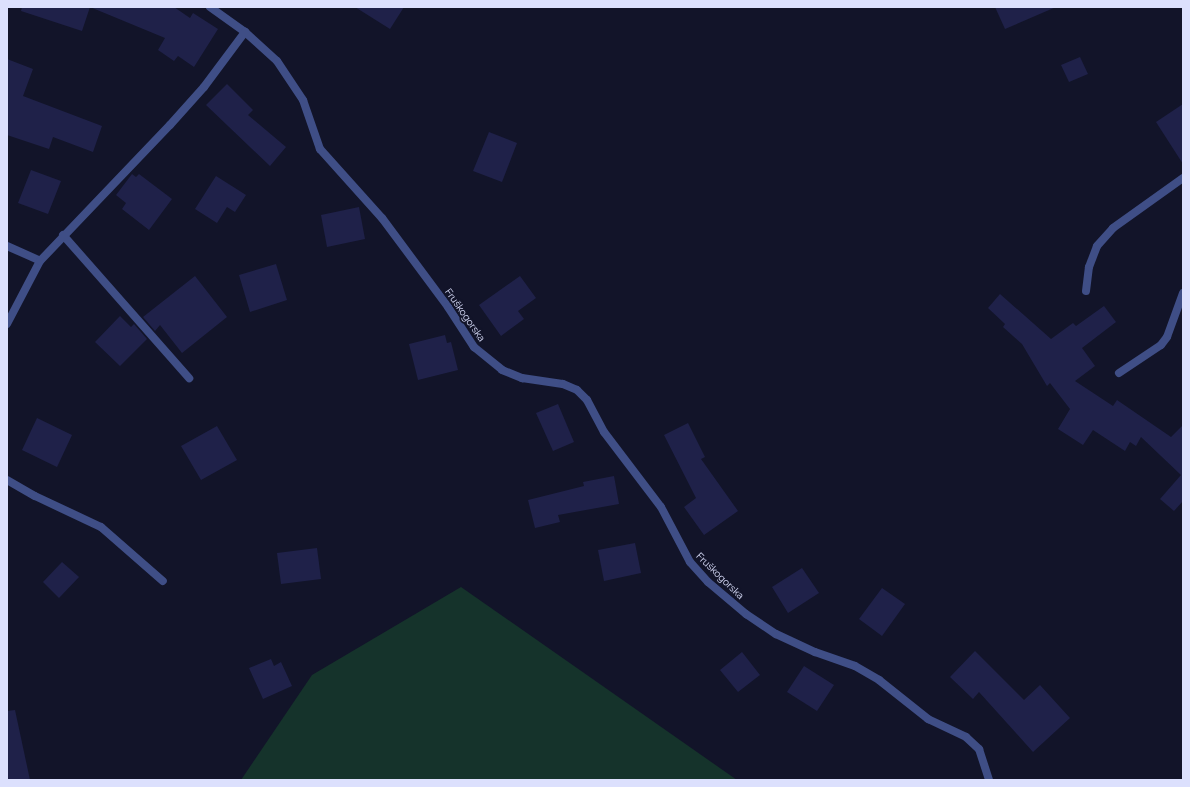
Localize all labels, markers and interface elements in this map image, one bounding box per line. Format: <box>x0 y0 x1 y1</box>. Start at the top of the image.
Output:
street label: Fruškogorska <box>442 286 488 344</box>
street label: Fruškogorska <box>694 550 746 602</box>

